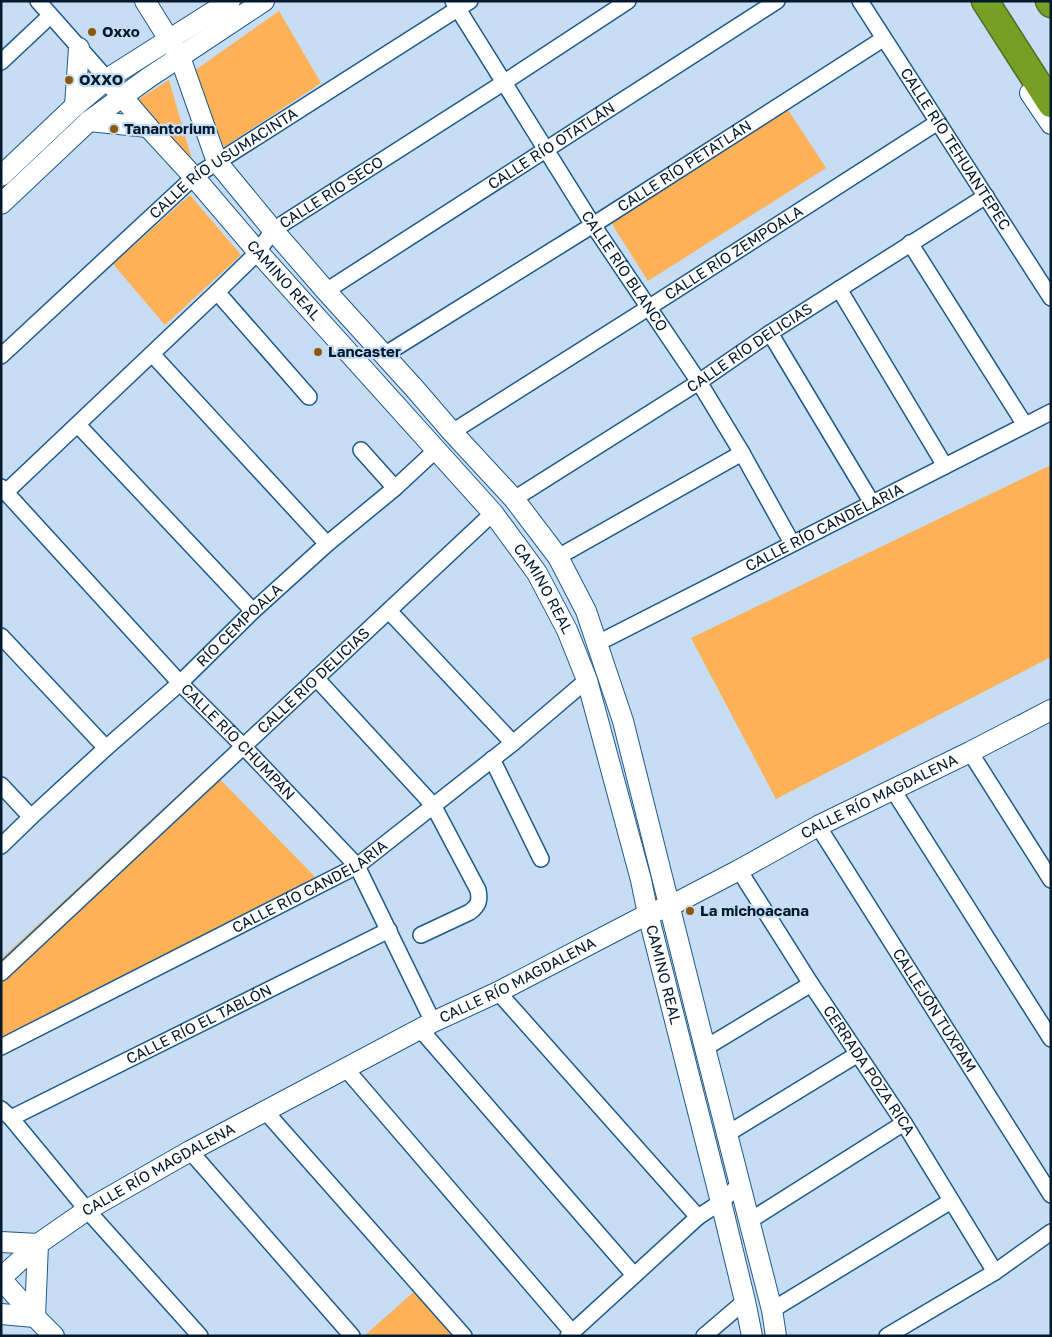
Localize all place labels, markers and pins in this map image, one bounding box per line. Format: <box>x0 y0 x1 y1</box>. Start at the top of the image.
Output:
place label: Oxxo <box>102 22 140 40</box>
marker: Oxxo <box>86 26 98 38</box>
place label: OXXO <box>79 70 123 88</box>
marker: OXXO <box>63 74 75 86</box>
place label: Tanantorium <box>124 119 215 137</box>
marker: Tanantorium <box>108 123 120 135</box>
place label: Lancaster <box>328 342 401 360</box>
marker: Lancaster <box>312 346 324 358</box>
place label: La michoacana <box>700 901 809 919</box>
marker: La michoacana <box>684 905 696 917</box>

